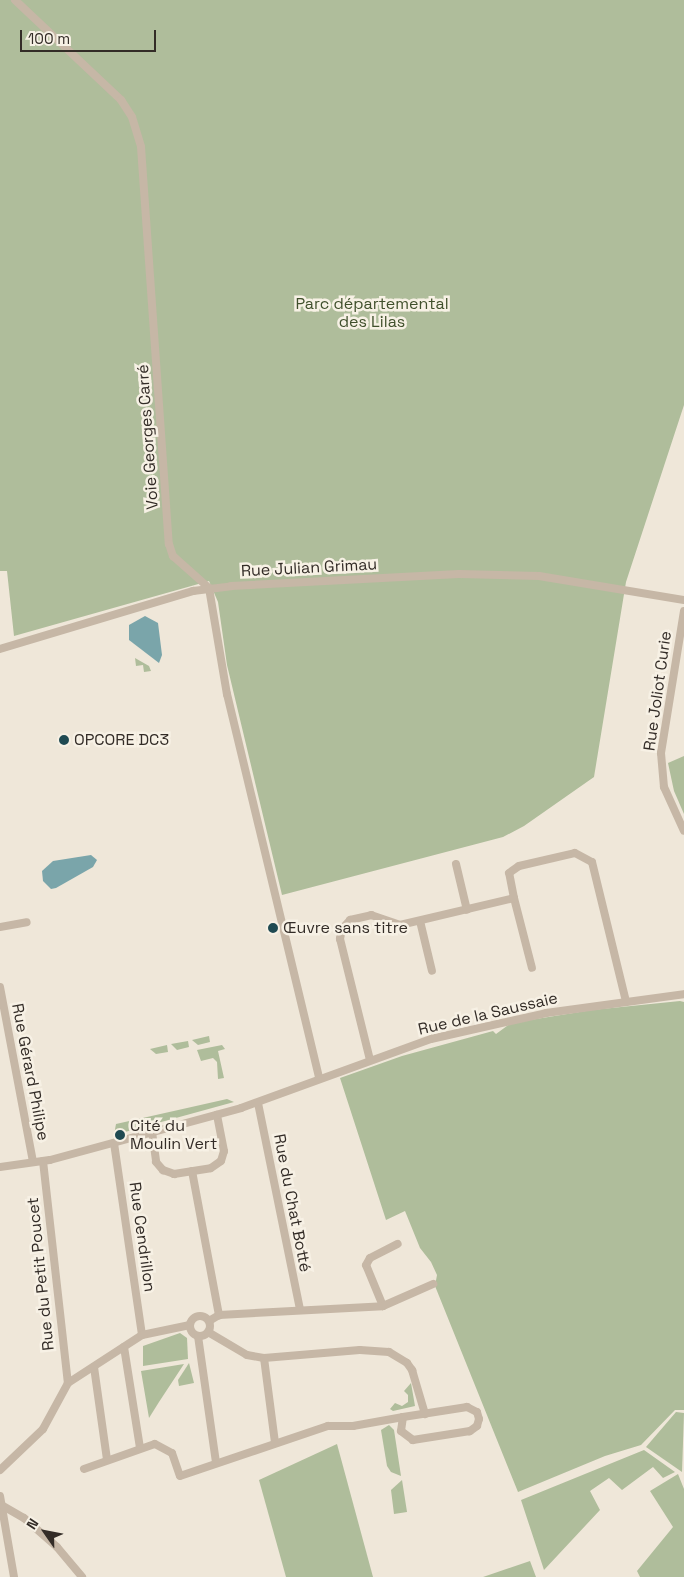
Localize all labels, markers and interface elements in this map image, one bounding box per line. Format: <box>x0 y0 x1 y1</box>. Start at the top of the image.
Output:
scale bar <box>22 20 159 52</box>
text: 100 m <box>28 29 70 48</box>
park label: Parc départemental des Lilas <box>295 294 449 332</box>
street label: Voie Georges Carré <box>133 364 163 510</box>
street label: Rue Julian Grimau <box>240 555 378 581</box>
street label: Rue Joliot Curie <box>640 630 676 752</box>
place label: OPCORE DC3 <box>74 730 169 750</box>
marker: OPCORE DC3 <box>58 734 70 746</box>
place label: Œuvre sans titre <box>283 918 408 938</box>
marker: Œuvre sans titre <box>267 922 279 934</box>
street label: Rue de la Saussaie <box>416 989 560 1039</box>
street label: Rue Gérard Philipe <box>7 1002 53 1142</box>
place label: Cité du Moulin Vert <box>130 1116 217 1154</box>
marker: Cité du Moulin Vert <box>114 1129 126 1141</box>
street label: Rue du Chat Botté <box>269 1132 315 1274</box>
street label: Rue Cendrillon <box>125 1181 159 1293</box>
street label: Rue du Petit Poucet <box>23 1196 59 1352</box>
north arrow <box>20 1507 70 1557</box>
text: N <box>22 1515 43 1533</box>

